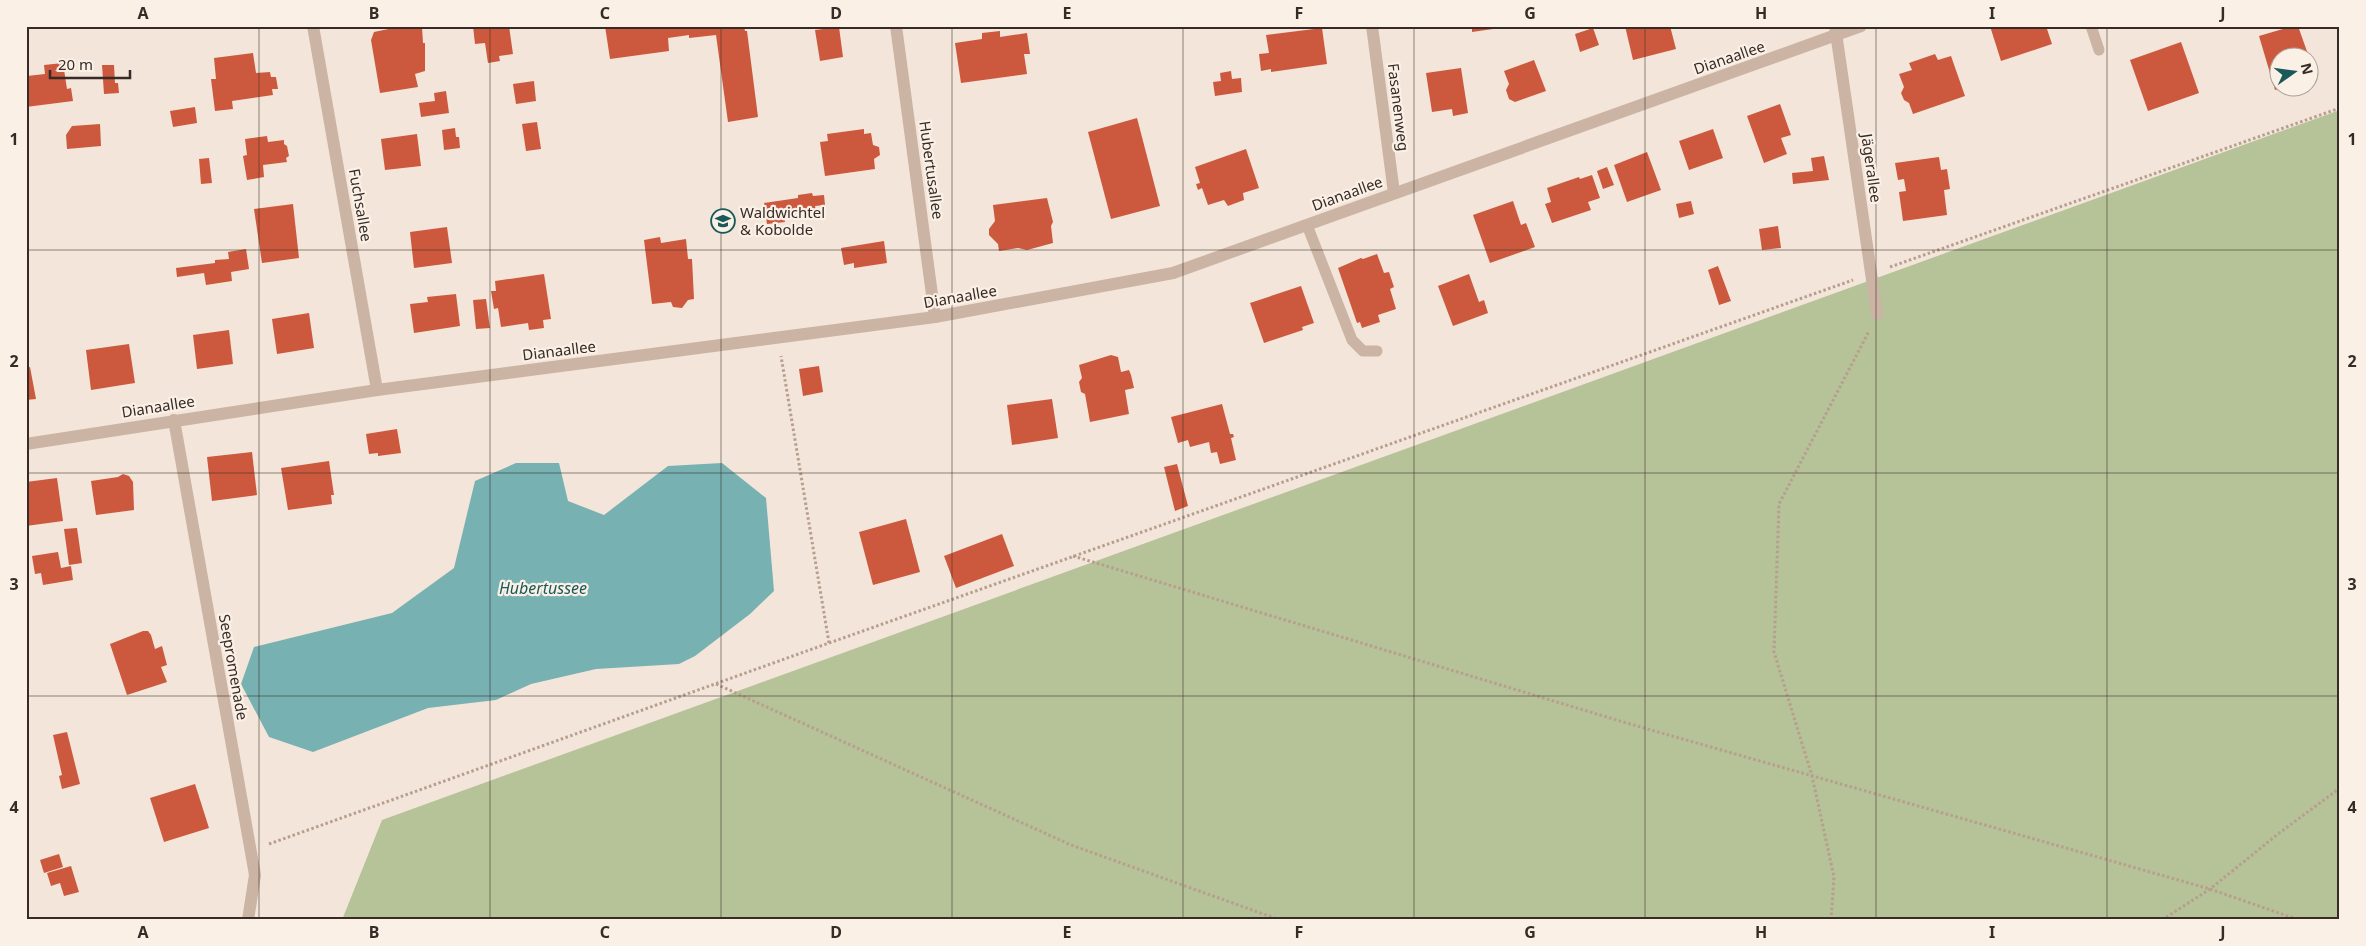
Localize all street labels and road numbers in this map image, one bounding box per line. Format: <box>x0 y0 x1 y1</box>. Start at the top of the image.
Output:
street label: Dianaallee <box>1691 35 1767 79</box>
street label: Fasanenweg <box>1384 62 1414 152</box>
street label: Hubertusallee <box>915 119 949 221</box>
street label: Jägerallee <box>1857 130 1887 204</box>
street label: Fuchsallee <box>345 167 377 243</box>
street label: Dianaallee <box>1309 171 1385 215</box>
street label: Dianaallee <box>922 280 998 312</box>
street label: Dianaallee <box>521 336 597 364</box>
street label: Dianaallee <box>120 390 196 422</box>
street label: Seepromenade <box>215 612 253 722</box>

